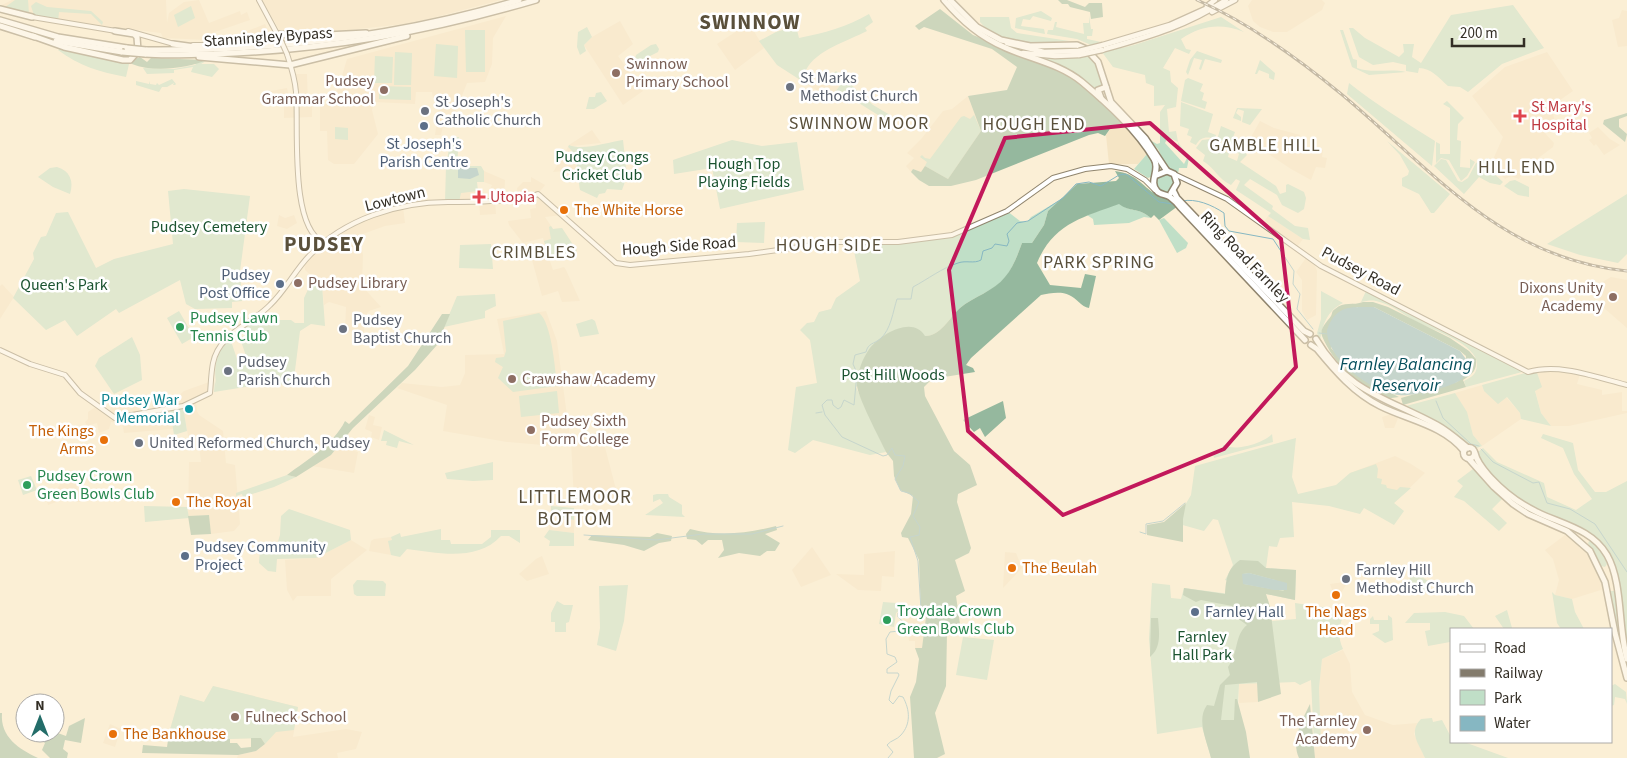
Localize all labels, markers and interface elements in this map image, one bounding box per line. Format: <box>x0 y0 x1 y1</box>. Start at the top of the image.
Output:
district label: SWINNOW <box>699 7 801 37</box>
scale bar <box>1452 15 1524 47</box>
street label: Stanningley Bypass <box>203 22 333 52</box>
text: 200 m <box>1460 23 1498 44</box>
place label: Swinnow Primary School <box>626 53 728 93</box>
marker: Swinnow Primary School <box>610 67 622 79</box>
place label: St Marks Methodist Church <box>800 67 918 107</box>
place label: Pudsey Grammar School <box>262 70 375 110</box>
marker: St Marks Methodist Church <box>784 81 796 93</box>
marker: Pudsey Grammar School <box>378 84 390 96</box>
place label: St Joseph's Catholic Church <box>435 91 541 131</box>
place label: St Mary's Hospital <box>1531 96 1592 136</box>
marker: St Joseph's Catholic Church <box>419 105 431 117</box>
marker: St Mary's Hospital <box>1513 109 1527 123</box>
district label: SWINNOW MOOR <box>789 111 929 136</box>
district label: HOUGH END <box>983 112 1085 137</box>
marker: St Joseph's Parish Centre <box>418 120 430 132</box>
place label: St Joseph's Parish Centre <box>379 133 469 173</box>
district label: GAMBLE HILL <box>1209 133 1321 158</box>
park label: Pudsey Congs Cricket Club <box>555 146 649 186</box>
park label: Hough Top Playing Fields <box>698 153 790 193</box>
district label: HILL END <box>1478 155 1556 180</box>
street label: Lowtown <box>362 181 428 217</box>
place label: Utopia <box>490 186 535 208</box>
marker: Utopia <box>472 190 486 204</box>
place label: The White Horse <box>574 199 683 221</box>
marker: The White Horse <box>558 204 570 216</box>
street label: Ring Road Farnley <box>1195 206 1295 308</box>
park label: Pudsey Cemetery <box>151 216 268 238</box>
district label: PUDSEY <box>284 229 364 259</box>
street label: Hough Side Road <box>621 231 737 261</box>
district label: HOUGH SIDE <box>776 233 882 258</box>
district label: CRIMBLES <box>492 240 576 265</box>
street label: Pudsey Road <box>1318 241 1404 301</box>
district label: PARK SPRING <box>1043 250 1155 275</box>
place label: Pudsey Post Office <box>199 264 271 304</box>
place label: Pudsey Library <box>308 272 408 294</box>
park label: Queen's Park <box>20 274 108 296</box>
marker: Pudsey Library <box>292 277 304 289</box>
place label: Dixons Unity Academy <box>1519 277 1604 317</box>
marker: Pudsey Post Office <box>274 278 286 290</box>
marker: Dixons Unity Academy <box>1607 291 1619 303</box>
place label: Pudsey Lawn Tennis Club <box>190 307 278 347</box>
place label: Pudsey Baptist Church <box>353 309 451 349</box>
marker: Pudsey Lawn Tennis Club <box>174 321 186 333</box>
marker: Pudsey Baptist Church <box>337 323 349 335</box>
place label: Pudsey Parish Church <box>238 351 330 391</box>
water label: Farnley Balancing Reservoir <box>1340 352 1472 398</box>
park label: Post Hill Woods <box>841 364 945 386</box>
marker: Pudsey Parish Church <box>222 365 234 377</box>
place label: Crawshaw Academy <box>522 368 656 390</box>
marker: Crawshaw Academy <box>506 373 518 385</box>
place label: Pudsey War Memorial <box>101 389 179 429</box>
marker: Pudsey War Memorial <box>183 403 195 415</box>
place label: Pudsey Sixth Form College <box>541 410 629 450</box>
place label: The Kings Arms <box>29 420 94 460</box>
marker: Pudsey Sixth Form College <box>525 424 537 436</box>
place label: United Reformed Church, Pudsey <box>149 432 371 454</box>
marker: The Kings Arms <box>98 434 110 446</box>
marker: United Reformed Church, Pudsey <box>133 437 145 449</box>
place label: Pudsey Crown Green Bowls Club <box>37 465 155 505</box>
marker: Pudsey Crown Green Bowls Club <box>21 479 33 491</box>
district label: LITTLEMOOR BOTTOM <box>518 484 632 533</box>
place label: The Royal <box>186 491 251 513</box>
marker: The Royal <box>170 496 182 508</box>
place label: Pudsey Community Project <box>195 536 326 576</box>
marker: Pudsey Community Project <box>179 550 191 562</box>
place label: The Beulah <box>1022 557 1097 579</box>
place label: Farnley Hill Methodist Church <box>1356 559 1474 599</box>
marker: The Beulah <box>1006 562 1018 574</box>
marker: Farnley Hill Methodist Church <box>1340 573 1352 585</box>
marker: The Nags Head <box>1330 589 1342 601</box>
place label: Troydale Crown Green Bowls Club <box>897 600 1015 640</box>
place label: Farnley Hall <box>1205 601 1284 623</box>
place label: The Nags Head <box>1305 601 1367 641</box>
marker: Farnley Hall <box>1189 606 1201 618</box>
marker: Troydale Crown Green Bowls Club <box>881 614 893 626</box>
park label: Farnley Hall Park <box>1172 626 1232 666</box>
legend <box>1450 628 1612 743</box>
text: Road <box>1494 638 1526 659</box>
text: Railway <box>1494 663 1543 684</box>
text: Park <box>1494 688 1523 709</box>
north arrow <box>15 693 65 743</box>
text: N <box>35 696 45 716</box>
place label: Fulneck School <box>245 706 347 728</box>
place label: The Farnley Academy <box>1279 710 1358 750</box>
marker: Fulneck School <box>229 711 241 723</box>
text: Water <box>1494 713 1531 734</box>
place label: The Bankhouse <box>123 723 226 745</box>
marker: The Farnley Academy <box>1361 724 1373 736</box>
marker: The Bankhouse <box>107 728 119 740</box>

